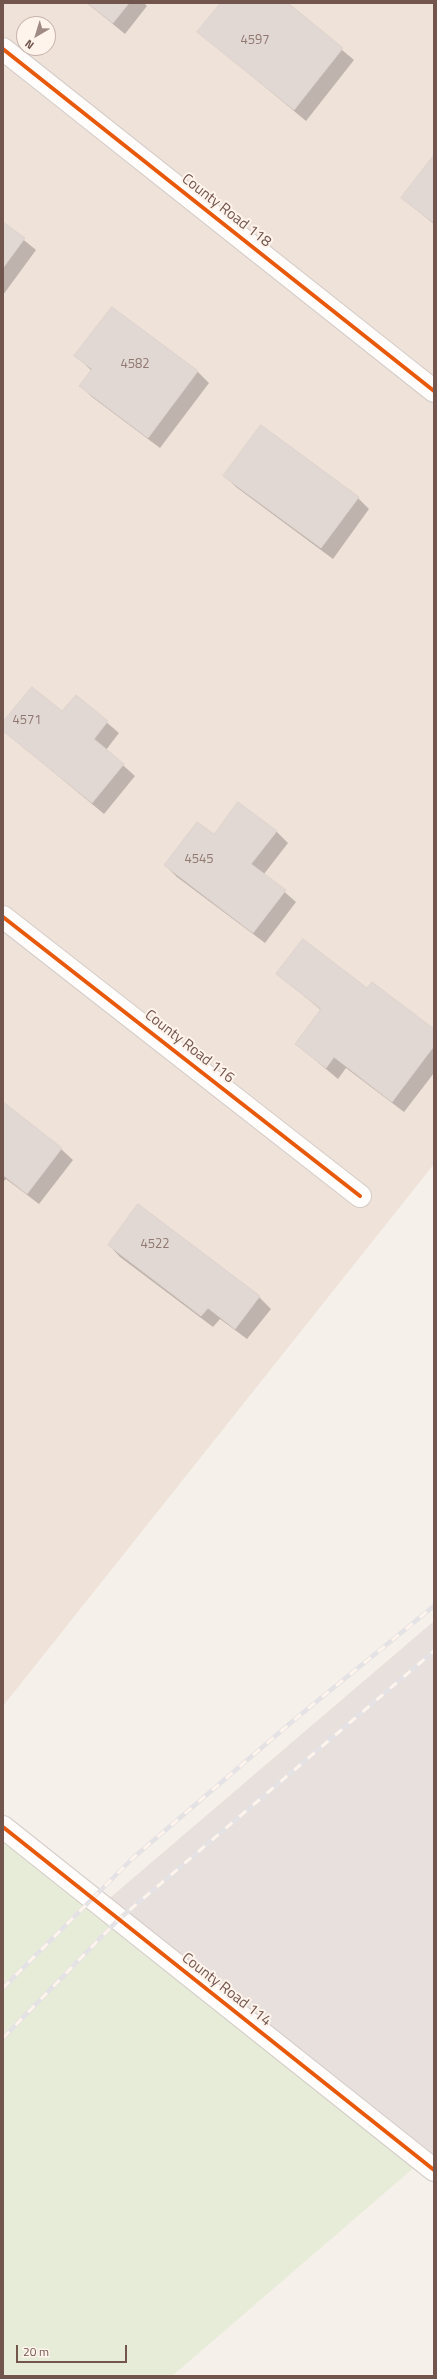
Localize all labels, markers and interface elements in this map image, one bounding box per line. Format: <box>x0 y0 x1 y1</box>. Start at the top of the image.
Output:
north arrow <box>16 16 56 56</box>
house number: 4597 <box>240 33 270 49</box>
text: N <box>21 36 37 53</box>
street label: County Road 118 <box>178 170 274 252</box>
house number: 4582 <box>120 357 150 373</box>
house number: 4571 <box>12 713 42 729</box>
house number: 4545 <box>184 852 214 868</box>
street label: County Road 116 <box>141 1006 237 1088</box>
house number: 4522 <box>140 1237 170 1253</box>
street label: County Road 114 <box>178 1949 274 2031</box>
scale bar <box>18 2337 129 2363</box>
text: 20 m <box>23 2342 49 2361</box>

